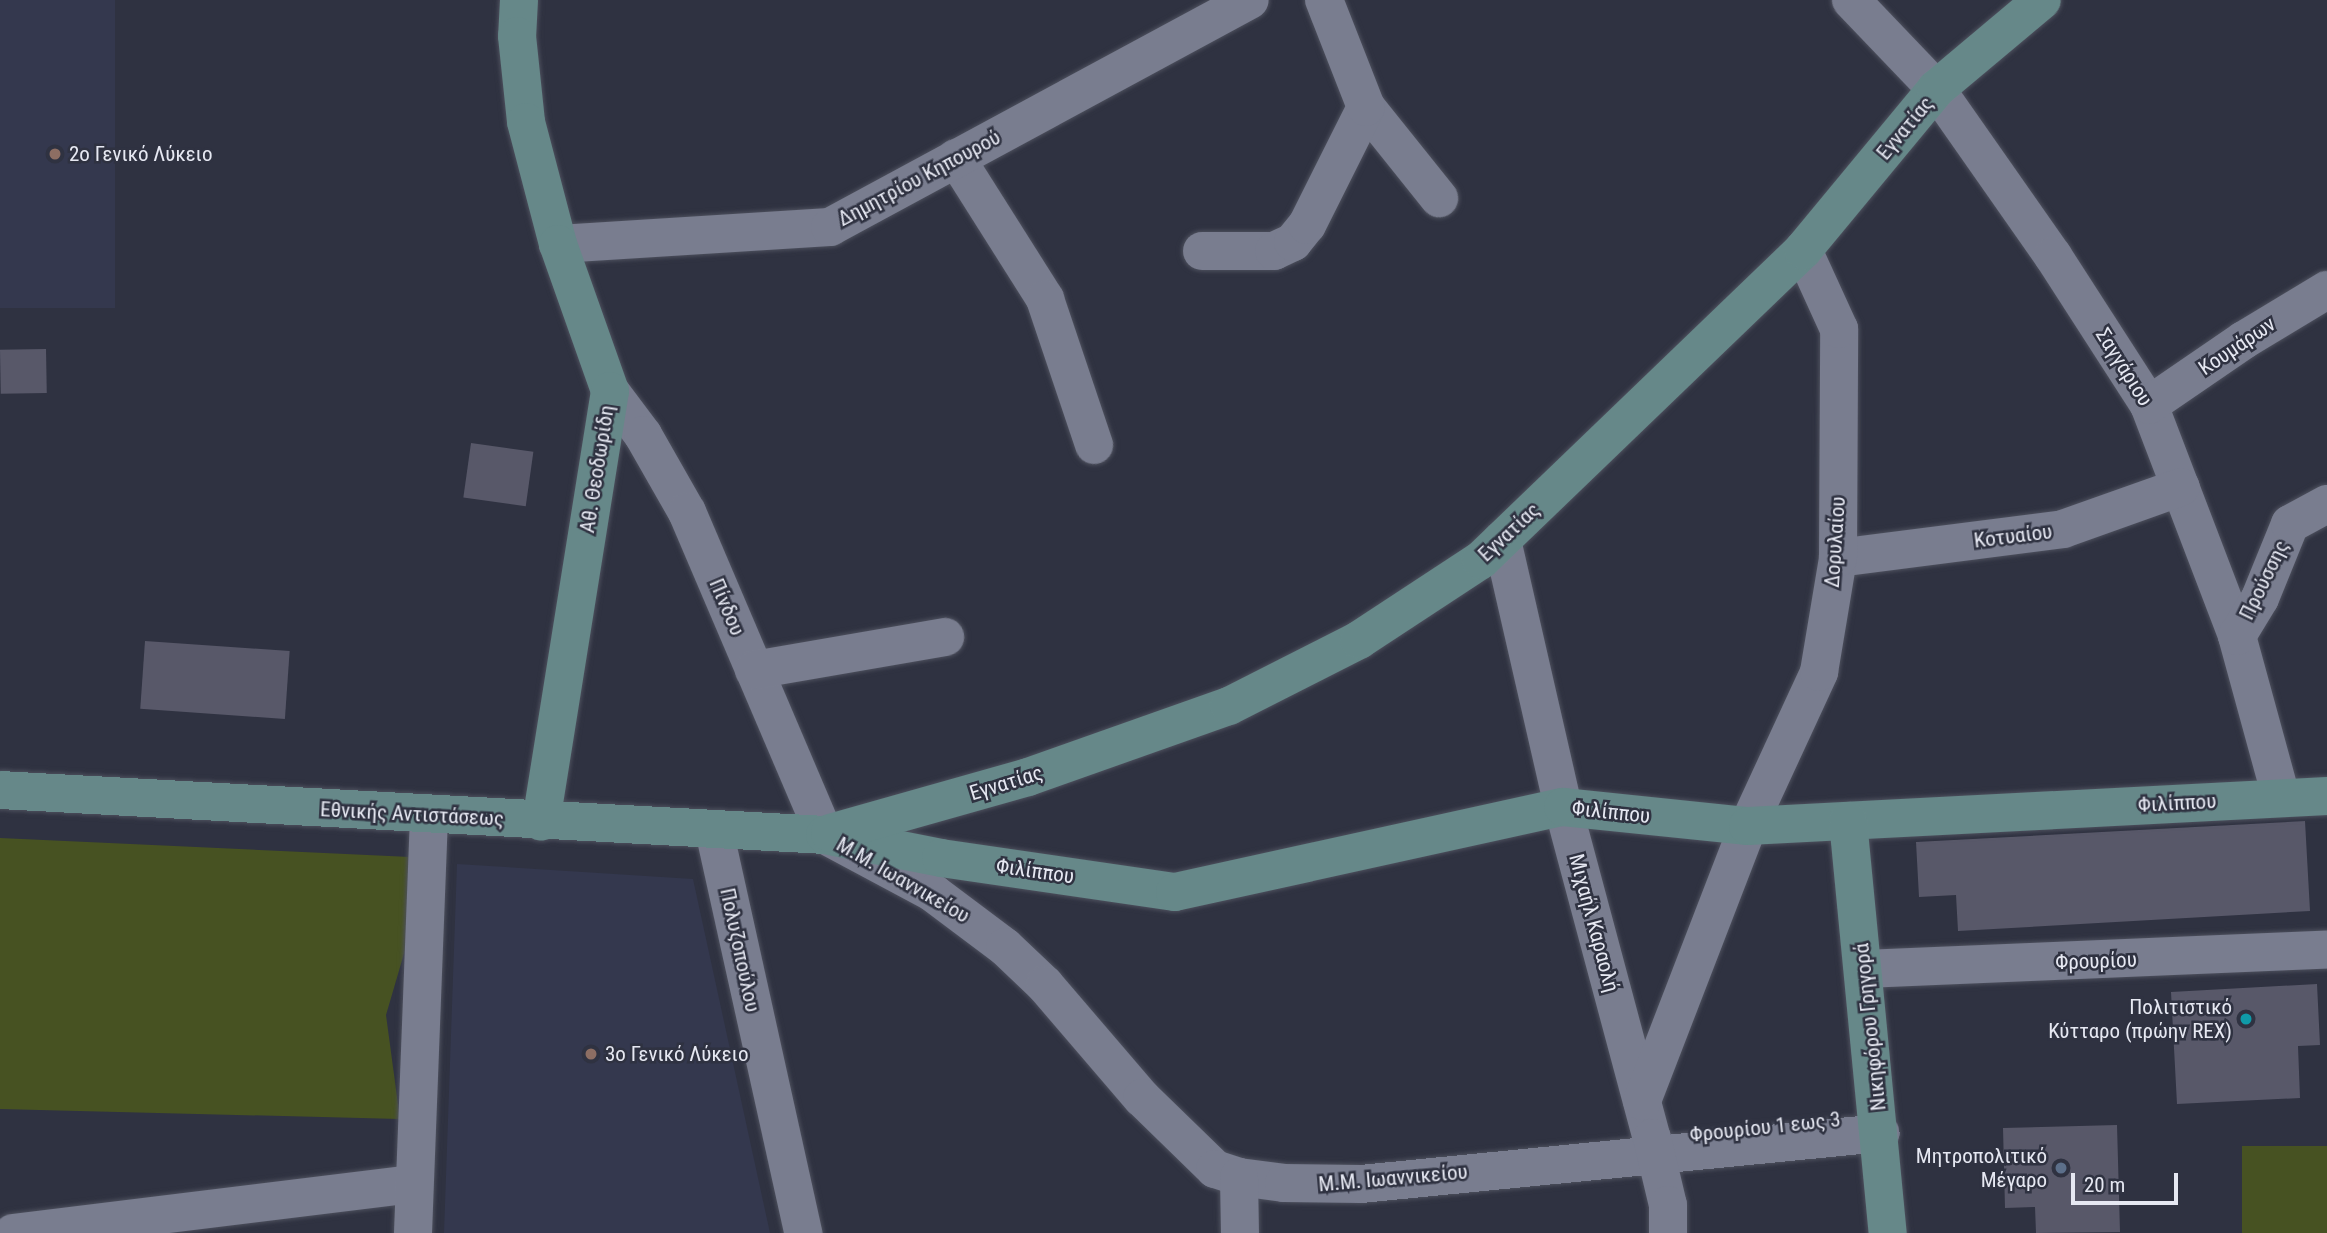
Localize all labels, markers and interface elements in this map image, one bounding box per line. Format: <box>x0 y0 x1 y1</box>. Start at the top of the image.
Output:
street label: Εγνατίας <box>1871 91 1939 165</box>
street label: Δημητρίου Κηπουρού <box>833 124 1005 232</box>
place label: 2ο Γενικό Λύκειο <box>69 141 212 167</box>
marker: 2ο Γενικό Λύκειο <box>47 146 63 162</box>
street label: Κουμάρων <box>2194 311 2280 381</box>
street label: Σαγγάριου <box>2090 323 2158 411</box>
street label: Αθ. Θεοδωρίδη <box>574 403 620 535</box>
street label: Δορυλαίου <box>1819 496 1851 588</box>
street label: Εγνατίας <box>1473 497 1545 567</box>
street label: Κοτυαίου <box>1972 519 2054 553</box>
street label: Προύσσης <box>2234 536 2294 624</box>
street label: Πίνδου <box>704 575 750 639</box>
street label: Εγνατίας <box>966 760 1046 806</box>
street label: Φιλίππου <box>2137 788 2217 818</box>
street label: Φιλίππου <box>1571 795 1651 829</box>
street label: Εθνικής Αντιστάσεως <box>320 797 504 831</box>
street label: Μ.Μ. Ιωαννικείου <box>832 832 974 928</box>
street label: Μιχαήλ Καραολή <box>1563 851 1625 995</box>
street label: Φιλίππου <box>994 853 1076 889</box>
street label: Πολυζοπούλου <box>715 886 765 1014</box>
street label: Νικηφόρου Γρηγορά <box>1849 942 1891 1112</box>
street label: Φρουρίου <box>2055 947 2137 975</box>
place label: Πολιτιστικό Κύτταρο (πρώην REX) <box>2048 994 2232 1044</box>
marker: Πολιτιστικό Κύτταρο (πρώην REX) <box>2238 1011 2254 1027</box>
place label: 3ο Γενικό Λύκειο <box>605 1041 748 1067</box>
marker: 3ο Γενικό Λύκειο <box>583 1046 599 1062</box>
street label: Φρουρίου 1 εως 3 <box>1688 1107 1842 1147</box>
place label: Μητροπολιτικό Μέγαρο <box>1916 1143 2047 1193</box>
street label: Μ.Μ. Ιωαννικείου <box>1317 1159 1469 1197</box>
marker: Μητροπολιτικό Μέγαρο <box>2053 1160 2069 1176</box>
scale bar <box>2075 1160 2182 1204</box>
text: 20 m <box>2084 1173 2125 1197</box>

